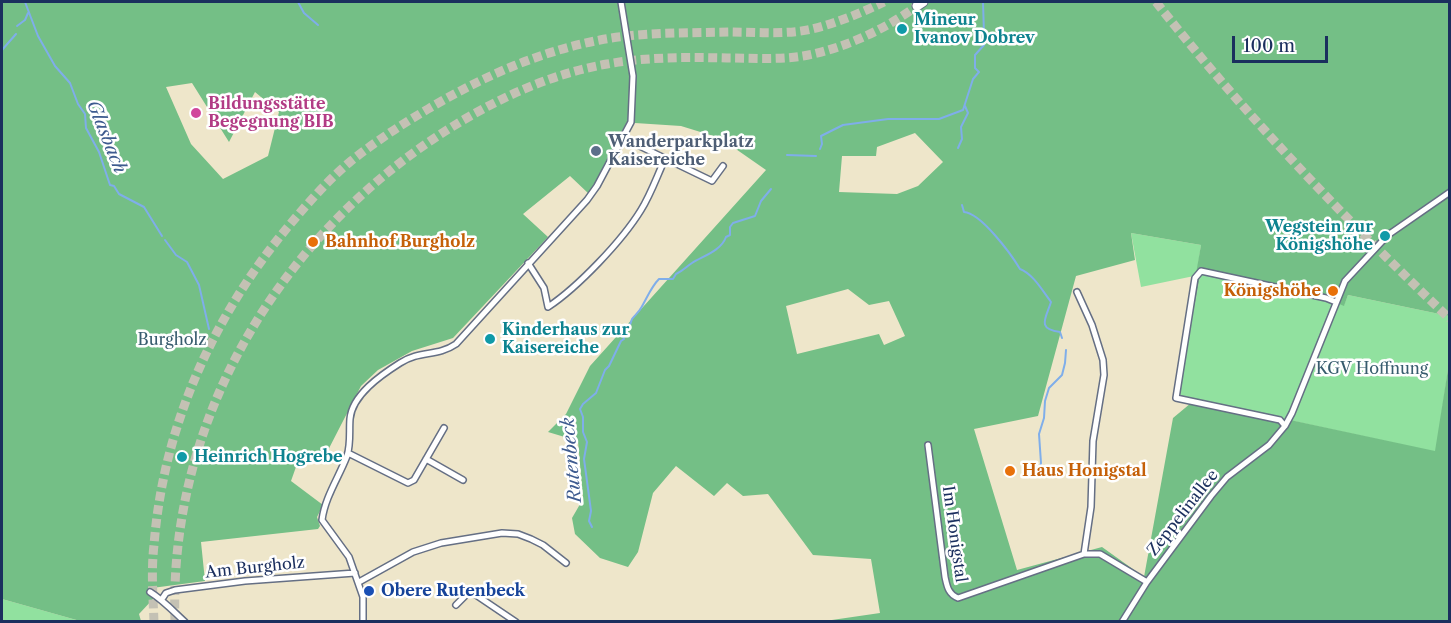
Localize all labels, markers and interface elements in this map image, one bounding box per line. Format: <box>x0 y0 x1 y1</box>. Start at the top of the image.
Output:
place label: Mineur Ivanov Dobrev <box>914 10 1035 48</box>
marker: Mineur Ivanov Dobrev <box>895 22 909 36</box>
scale bar <box>1235 24 1331 62</box>
text: 100 m <box>1243 35 1295 57</box>
place label: Bildungsstätte Begegnung BIB <box>208 94 334 132</box>
water label: Glasbach <box>82 97 130 177</box>
marker: Bildungsstätte Begegnung BIB <box>189 106 203 120</box>
place label: Wanderparkplatz Kaisereiche <box>608 132 753 170</box>
marker: Wanderparkplatz Kaisereiche <box>589 144 603 158</box>
place label: Wegstein zur Königshöhe <box>1265 217 1373 255</box>
marker: Wegstein zur Königshöhe <box>1378 229 1392 243</box>
place label: Bahnhof Burgholz <box>325 232 475 252</box>
marker: Bahnhof Burgholz <box>306 235 320 249</box>
place label: Königshöhe <box>1223 281 1321 301</box>
marker: Königshöhe <box>1326 284 1340 298</box>
place label: Kinderhaus zur Kaisereiche <box>502 320 629 358</box>
park label: Burgholz <box>138 330 206 350</box>
marker: Kinderhaus zur Kaisereiche <box>483 332 497 346</box>
park label: KGV Hoffnung <box>1316 359 1428 379</box>
water label: Rutenbeck <box>558 417 586 503</box>
place label: Heinrich Hogrebe <box>194 447 343 467</box>
marker: Heinrich Hogrebe <box>175 450 189 464</box>
place label: Haus Honigstal <box>1022 461 1147 481</box>
marker: Haus Honigstal <box>1003 464 1017 478</box>
street label: Zeppelinallee <box>1143 466 1223 560</box>
street label: Im Honigstal <box>938 484 970 584</box>
street label: Am Burgholz <box>204 553 306 583</box>
place label: Obere Rutenbeck <box>381 581 525 601</box>
marker: Obere Rutenbeck <box>362 584 376 598</box>

